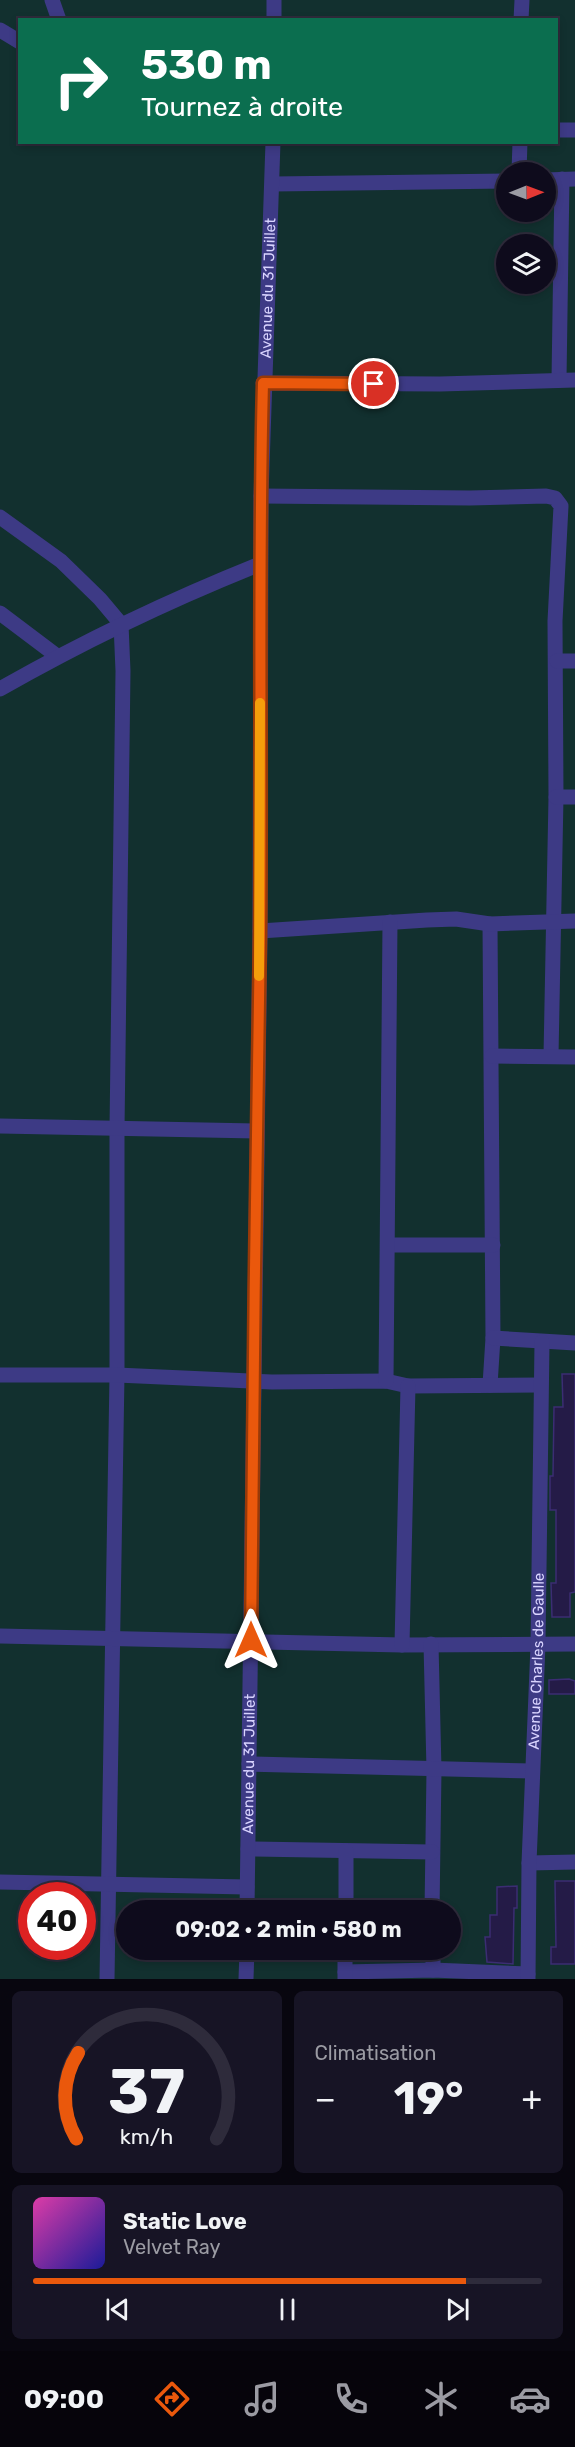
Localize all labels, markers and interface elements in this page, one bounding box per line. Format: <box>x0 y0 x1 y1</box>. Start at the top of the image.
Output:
text: 530 m <box>141 40 272 90</box>
icon: right <box>42 42 120 120</box>
text: Tournez à droite <box>141 91 343 123</box>
north arrow <box>496 162 556 222</box>
map controls <box>496 162 556 294</box>
street label: Avenue du 31 Juillet <box>257 218 279 359</box>
button: layers <box>496 234 556 294</box>
pin <box>348 358 399 409</box>
icon: arrive <box>357 367 390 400</box>
street label: Avenue Charles de Gaulle <box>525 1573 548 1750</box>
position arrow <box>219 1608 283 1672</box>
street label: Avenue du 31 Juillet <box>239 1694 259 1834</box>
speed limit sign: 40 <box>18 1882 96 1960</box>
text: 09:02 · 2 min · 580 m <box>175 1916 402 1943</box>
text: Climatisation <box>315 2041 436 2065</box>
text: 37 <box>108 2055 185 2129</box>
text: 19° <box>394 2072 464 2125</box>
text: − <box>315 2079 336 2118</box>
text: + <box>521 2079 542 2118</box>
text: km/h <box>120 2124 174 2149</box>
text: Static Love <box>123 2208 247 2235</box>
text: Velvet Ray <box>123 2235 221 2259</box>
icon: previous <box>101 2293 134 2326</box>
icon: pause <box>271 2293 304 2326</box>
icon: next <box>441 2293 474 2326</box>
icon: directions <box>151 2378 193 2420</box>
icon: music <box>241 2378 283 2420</box>
icon: phone <box>330 2378 372 2420</box>
icon: climate <box>420 2378 462 2420</box>
icon: car <box>509 2378 551 2420</box>
text: 09:00 <box>24 2383 104 2415</box>

